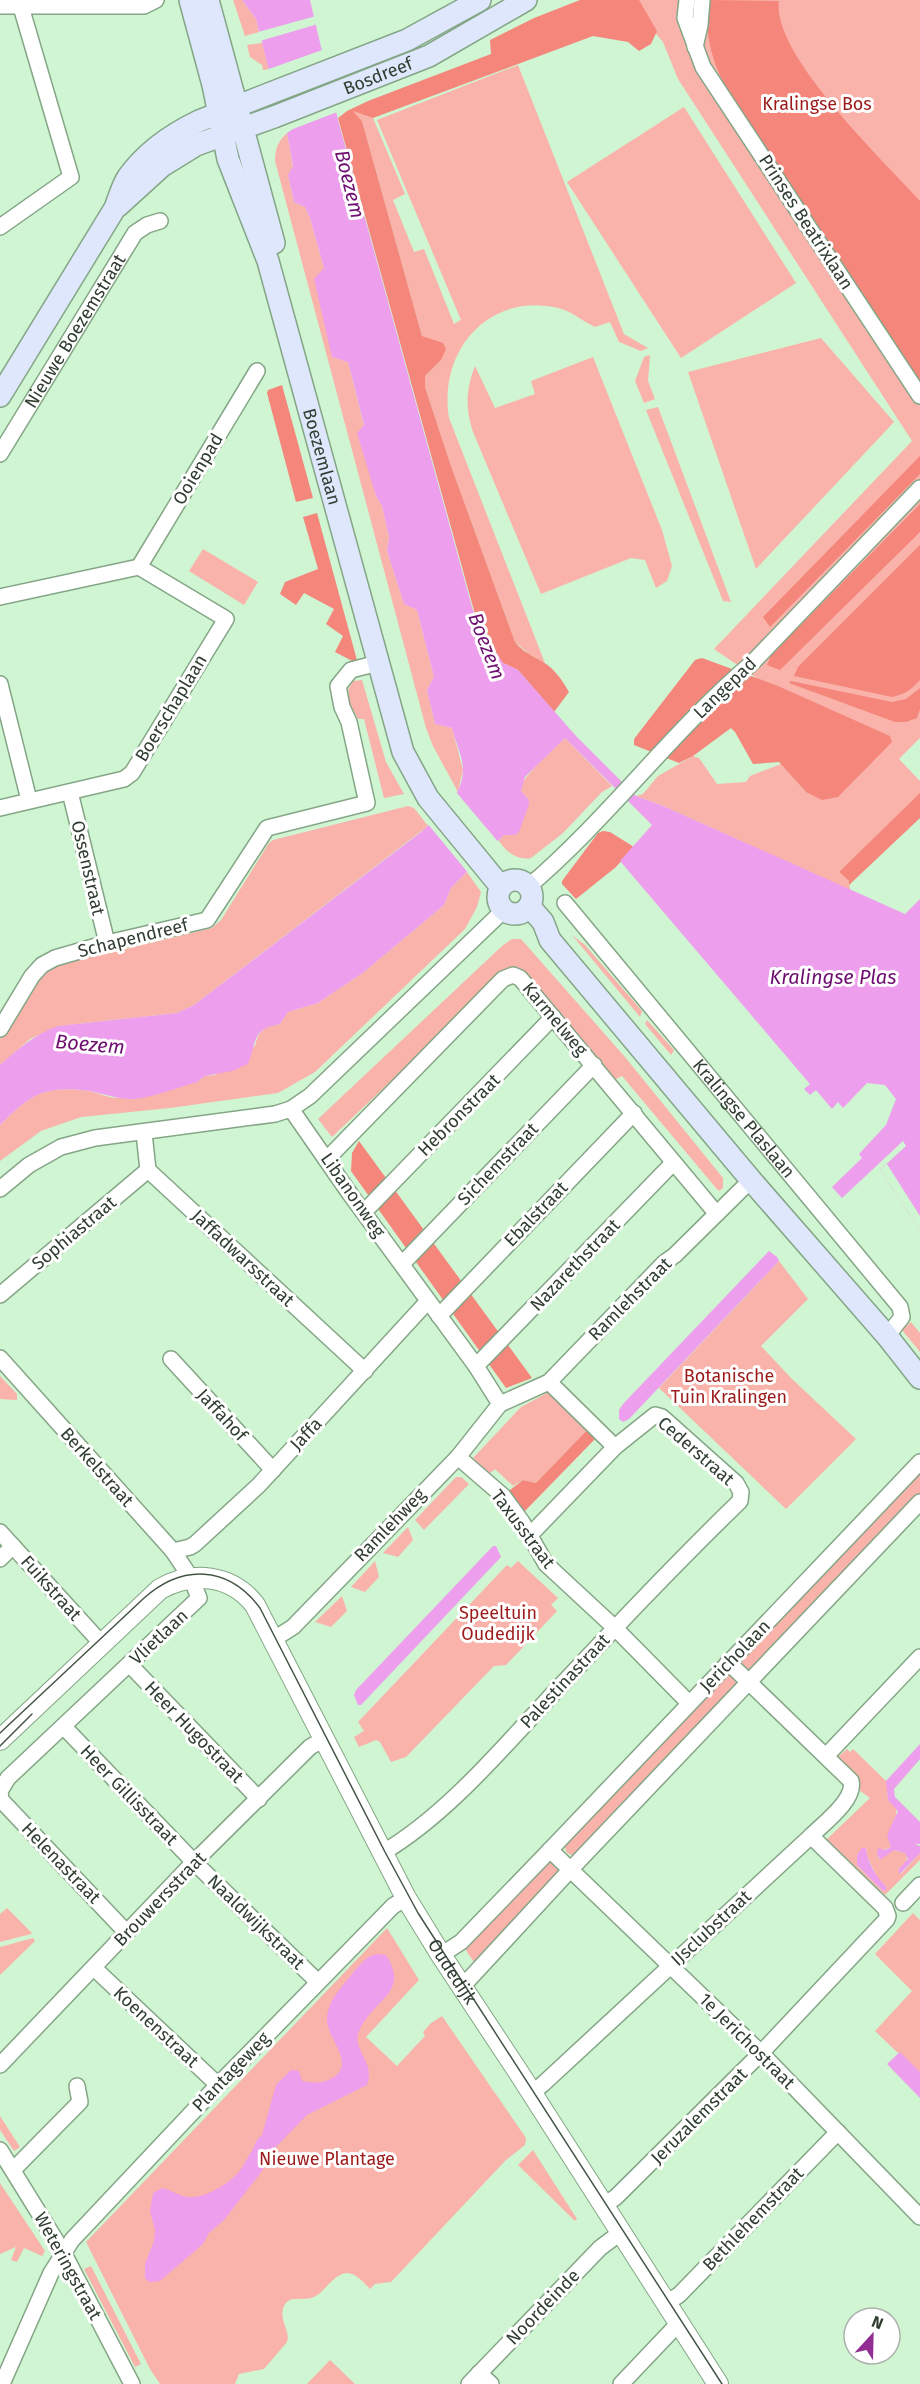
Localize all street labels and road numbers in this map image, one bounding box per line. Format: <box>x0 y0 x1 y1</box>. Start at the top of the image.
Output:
street label: Bosdreef <box>340 52 418 100</box>
street label: Prinses Beatrixlaan <box>754 150 858 294</box>
street label: Nieuwe Boezemstraat <box>20 250 131 412</box>
street label: Boezemlaan <box>298 406 346 507</box>
street label: Ooienpad <box>168 429 228 509</box>
street label: Boerschaplaan <box>130 650 212 766</box>
street label: Langepad <box>689 653 761 723</box>
street label: Ossenstraat <box>66 818 110 918</box>
street label: Schapendreef <box>76 913 192 962</box>
street label: Karmelweg <box>518 978 593 1061</box>
street label: Kralingse Plaslaan <box>688 1054 800 1183</box>
street label: Hebronstraat <box>413 1069 505 1161</box>
street label: Sichemstraat <box>453 1118 543 1210</box>
street label: Libanonweg <box>316 1149 390 1242</box>
street label: Ebalstraat <box>500 1176 573 1251</box>
street label: Sophiastraat <box>27 1191 121 1275</box>
street label: Jaffadwarsstraat <box>187 1205 299 1311</box>
street label: Nazarethstraat <box>525 1214 625 1316</box>
street label: Ramlehstraat <box>584 1252 677 1345</box>
street label: Jaffahof <box>192 1384 253 1447</box>
street label: Cederstraat <box>653 1412 739 1490</box>
street label: Jaffa <box>285 1413 327 1455</box>
street label: Berkelstraat <box>56 1423 139 1512</box>
street label: Ramlehweg <box>350 1483 431 1566</box>
street label: Taxusstraat <box>486 1485 560 1573</box>
street label: Fuikstraat <box>16 1551 86 1625</box>
street label: Vlietlaan <box>125 1604 193 1670</box>
street label: Jericholaan <box>695 1615 775 1697</box>
street label: Palestinastraat <box>516 1629 615 1733</box>
street label: Heer Hugostraat <box>140 1676 248 1788</box>
street label: Heer Gillisstraat <box>76 1740 183 1850</box>
street label: Helenastraat <box>17 1818 106 1909</box>
street label: Brouwersstraat <box>109 1847 211 1951</box>
street label: Naaldwijkstraat <box>203 1870 310 1974</box>
street label: IJsclubstraat <box>666 1885 756 1971</box>
street label: Oudedijk <box>423 1935 482 2009</box>
street label: Koenenstraat <box>109 1982 204 2072</box>
street label: 1e Jerichostraat <box>694 1988 800 2094</box>
street label: Plantageweg <box>187 2027 275 2117</box>
street label: Jeruzalemstraat <box>646 2063 752 2169</box>
street label: Bethlehemstraat <box>698 2162 808 2275</box>
street label: Weteringstraat <box>29 2208 107 2324</box>
street label: Noordeinde <box>502 2265 584 2349</box>

